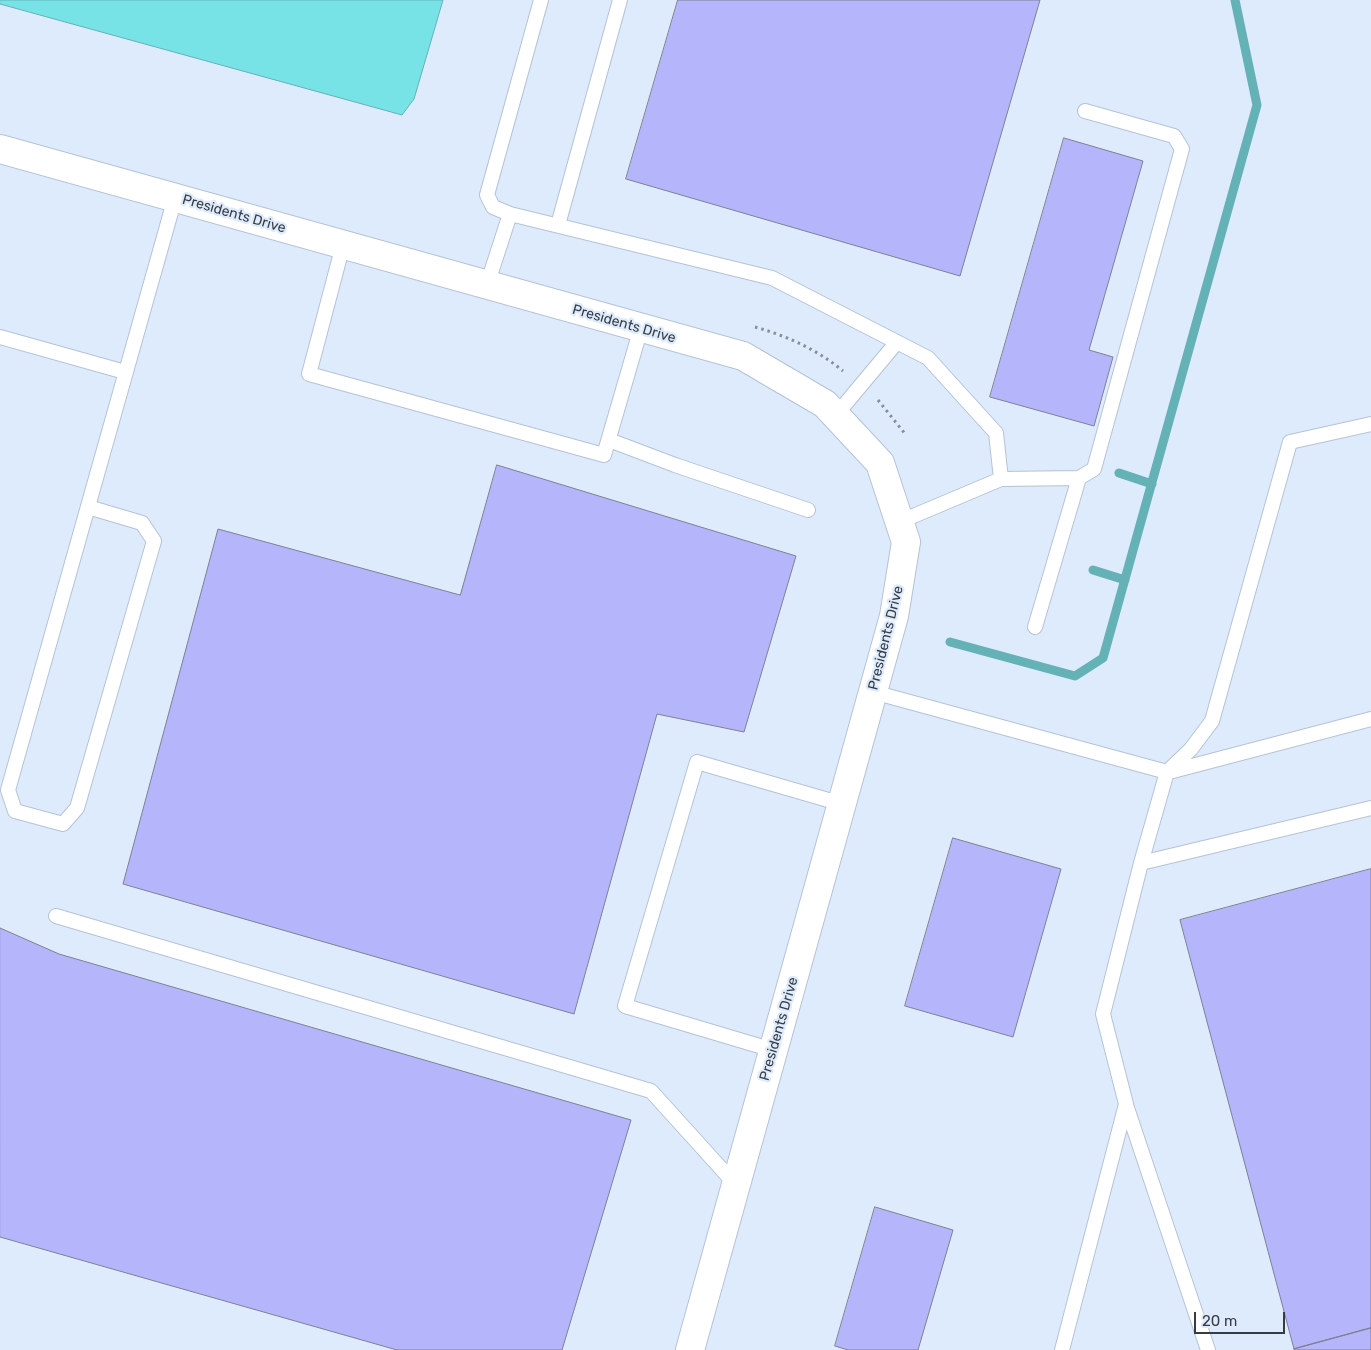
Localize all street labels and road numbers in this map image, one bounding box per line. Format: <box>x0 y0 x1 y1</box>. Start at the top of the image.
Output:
street label: Presidents Drive <box>180 191 288 237</box>
street label: Presidents Drive <box>570 301 678 347</box>
street label: Presidents Drive <box>865 584 907 692</box>
street label: Presidents Drive <box>756 975 802 1083</box>

